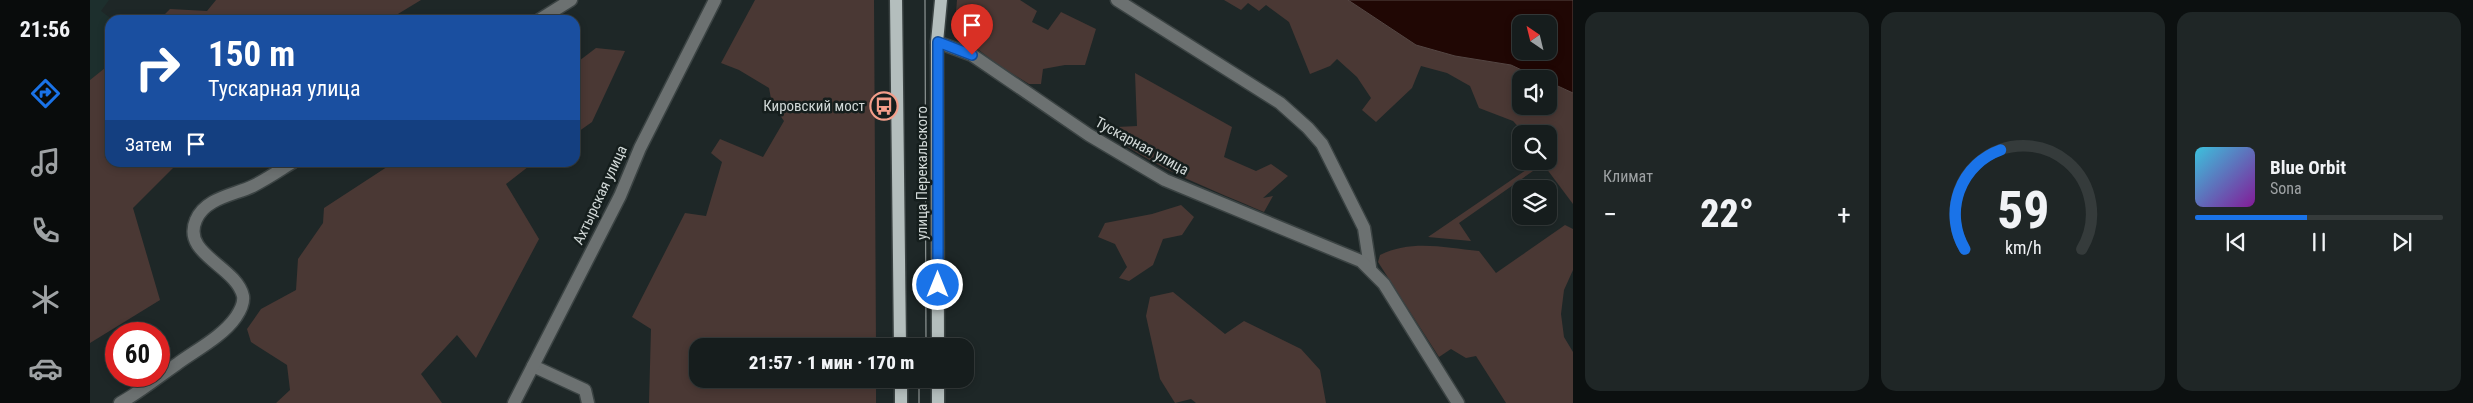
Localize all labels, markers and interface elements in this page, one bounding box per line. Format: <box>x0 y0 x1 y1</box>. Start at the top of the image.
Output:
pin <box>951 4 993 55</box>
icon: arrive <box>958 11 986 39</box>
north arrow <box>1512 15 1558 60</box>
map controls <box>1512 15 1557 225</box>
text: 21:56 <box>20 17 70 42</box>
text: 150 m <box>208 34 295 75</box>
icon: right <box>125 35 190 100</box>
button: sound <box>1512 70 1557 115</box>
icon: directions <box>28 76 63 111</box>
text: Тускарная улица <box>208 76 360 101</box>
bus stop icon: Кировский мост <box>869 91 899 121</box>
place label: Кировский мост <box>763 97 865 115</box>
street label: улица Перекальского <box>913 106 931 240</box>
street label: Тускарная улица <box>1092 113 1192 179</box>
button: search <box>1512 125 1557 170</box>
icon: arrive <box>182 130 210 158</box>
text: Затем <box>125 133 172 156</box>
street label: Ахтырская улица <box>569 142 631 248</box>
icon: music <box>28 145 63 180</box>
text: Blue Orbit <box>2270 156 2346 179</box>
text: Климат <box>1603 167 1653 186</box>
text: Sona <box>2270 179 2302 198</box>
button: layers <box>1512 180 1557 225</box>
text: 59 <box>1997 180 2049 241</box>
text: 22° <box>1700 192 1754 236</box>
text: − <box>1603 198 1617 231</box>
text: + <box>1837 198 1851 231</box>
icon: phone <box>28 213 63 248</box>
icon: previous <box>2222 228 2250 256</box>
icon: pause <box>2305 228 2333 256</box>
icon: next <box>2388 228 2416 256</box>
text: km/h <box>2005 237 2041 258</box>
position arrow <box>911 258 963 310</box>
icon: climate <box>28 282 63 317</box>
speed limit sign: 60 <box>105 322 170 387</box>
icon: car <box>28 351 63 386</box>
text: 21:57 · 1 мин · 170 m <box>749 351 914 374</box>

